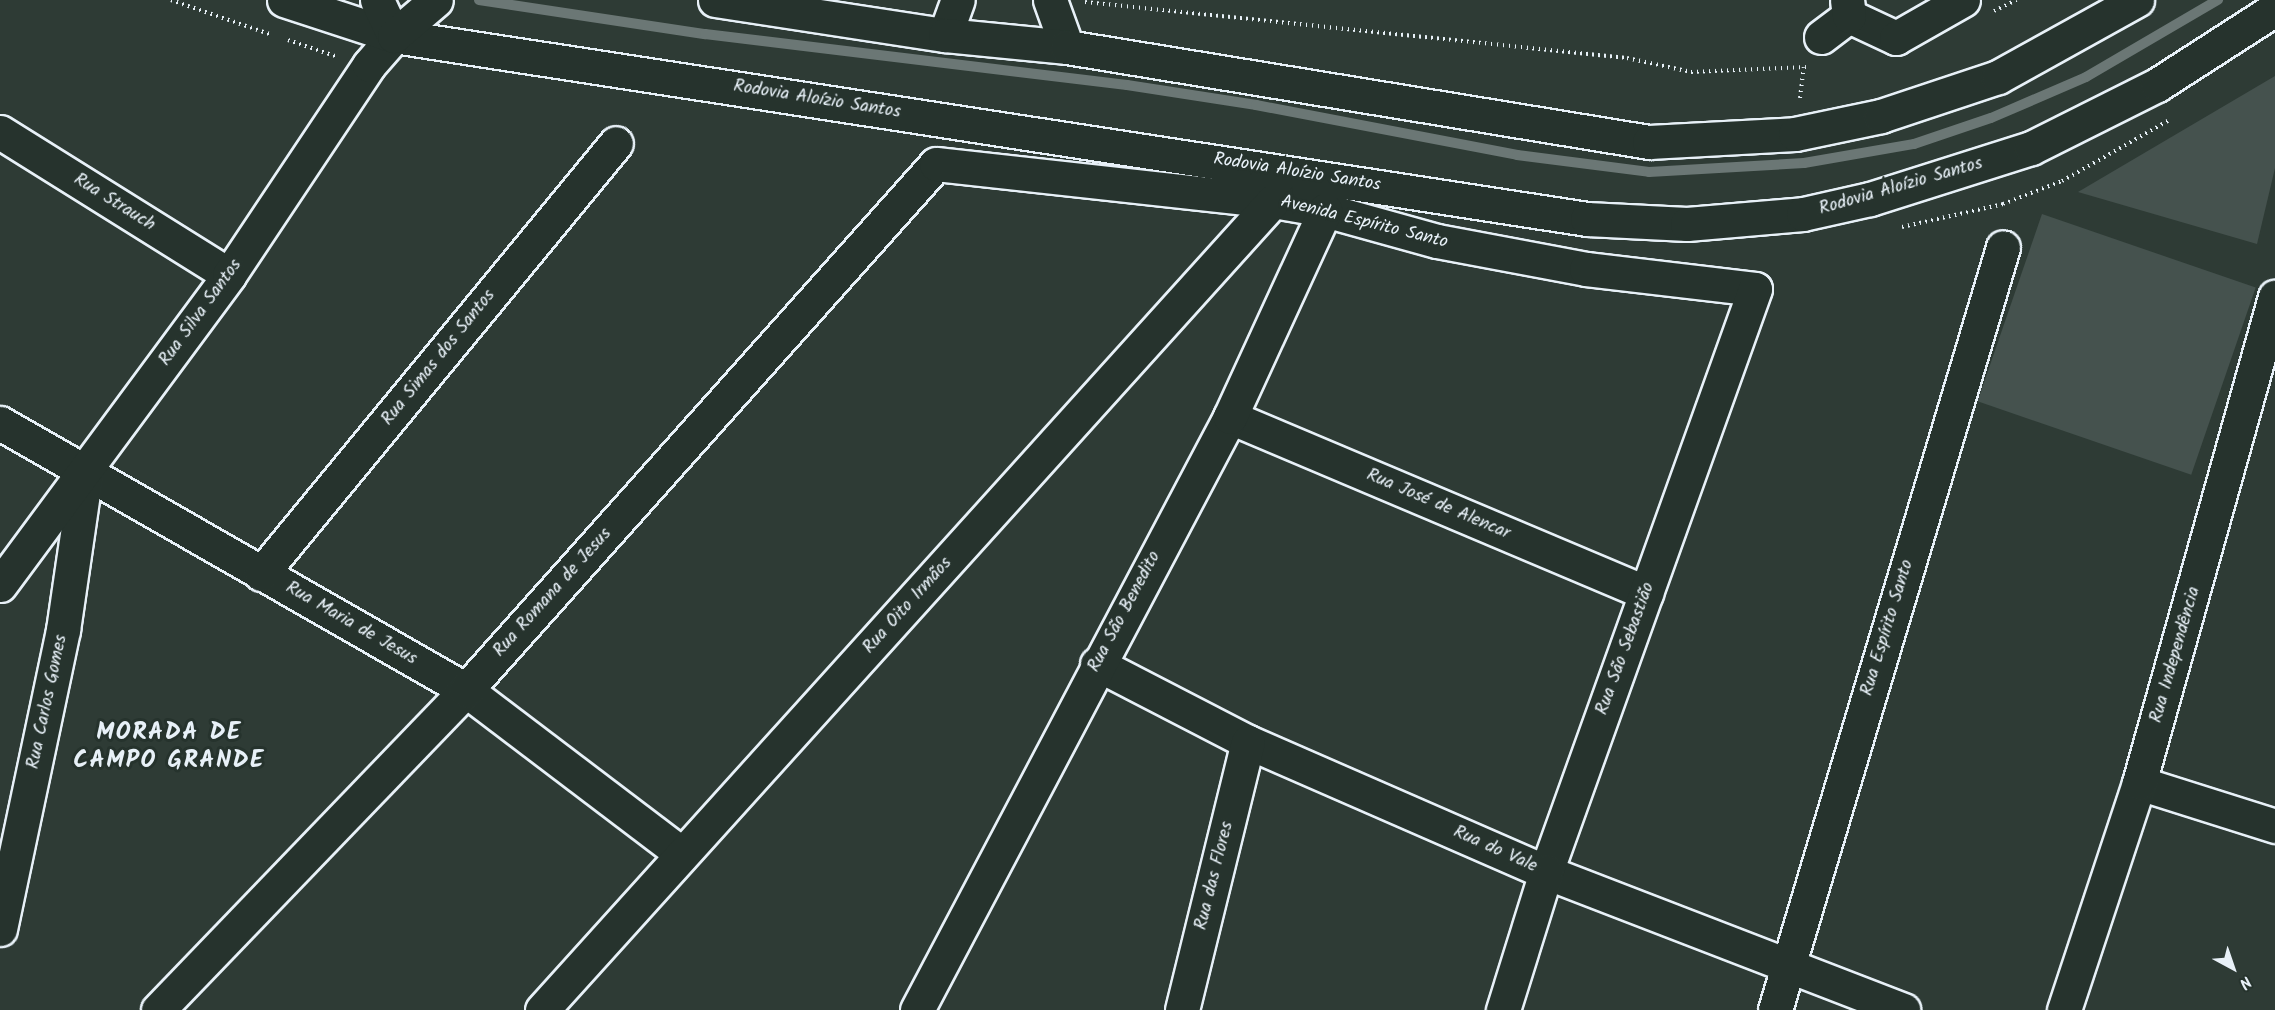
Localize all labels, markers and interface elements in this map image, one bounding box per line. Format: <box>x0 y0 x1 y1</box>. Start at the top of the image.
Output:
street label: Rodovia Aloízio Santos <box>732 76 902 124</box>
street label: Rodovia Aloízio Santos <box>1212 149 1382 197</box>
street label: Rodovia Aloízio Santos <box>1817 153 1985 221</box>
street label: Rua Strauch <box>69 169 159 237</box>
street label: Avenida Espírito Santo <box>1278 192 1450 254</box>
street label: Rua Silva Santos <box>155 255 247 371</box>
street label: Rua Simas dos Santos <box>378 286 500 430</box>
street label: Rua José de Alencar <box>1363 465 1513 545</box>
street label: Rua Romana de Jesus <box>489 524 617 662</box>
street label: Rua São Benedito <box>1084 548 1166 676</box>
street label: Rua Oito Irmãos <box>859 553 957 659</box>
street label: Rua Espírito Santo <box>1857 557 1919 699</box>
street label: Rua Maria de Jesus <box>281 578 421 670</box>
street label: Rua São Sebastião <box>1592 580 1660 718</box>
street label: Rua Independência <box>2146 584 2206 726</box>
street label: Rua Carlos Gomes <box>23 633 73 771</box>
district label: MORADA DE CAMPO GRANDE <box>73 719 265 775</box>
street label: Rua das Flores <box>1191 820 1239 932</box>
street label: Rua do Vale <box>1450 822 1540 878</box>
north arrow <box>2203 938 2263 998</box>
text: N <box>2233 969 2257 995</box>

